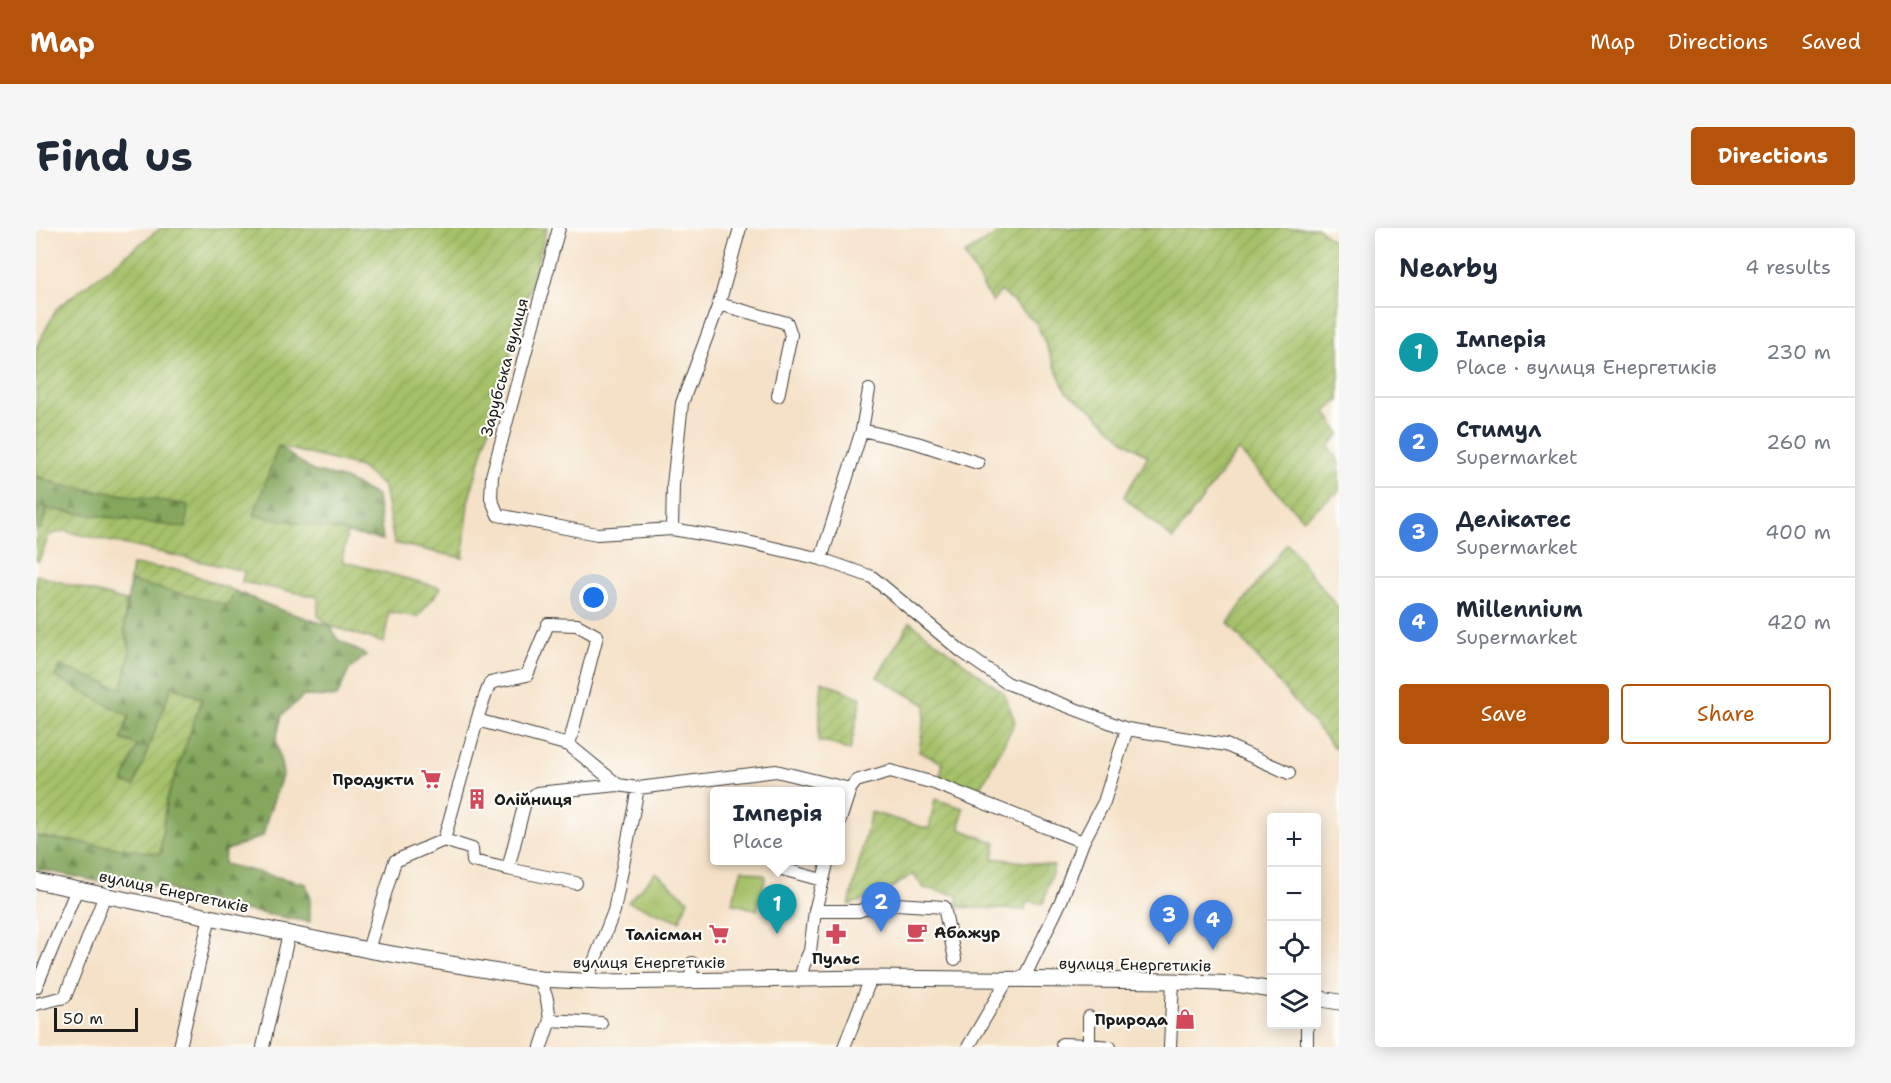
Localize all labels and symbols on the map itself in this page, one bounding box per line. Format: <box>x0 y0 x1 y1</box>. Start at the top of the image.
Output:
street label: Зарубська вулиця <box>476 296 533 439</box>
your location <box>579 583 608 612</box>
supermarket icon: Продукти <box>419 767 443 791</box>
place label: Продукти <box>333 769 414 790</box>
building icon: Олійниця <box>465 787 489 811</box>
place label: Олійниця <box>494 789 572 810</box>
street label: вулиця Енергетиків <box>97 865 251 918</box>
pin: 2 <box>862 882 900 932</box>
pin: 1 <box>758 884 796 934</box>
pin: 3 <box>1150 896 1188 945</box>
pin: 4 <box>1194 900 1232 950</box>
cafe icon: Абажур <box>905 920 929 944</box>
supermarket icon: Талісман <box>707 922 731 946</box>
pharmacy icon: Пульс <box>824 922 848 946</box>
place label: Абажур <box>934 922 1001 943</box>
place label: Талісман <box>625 924 702 945</box>
place label: Пульс <box>812 948 860 969</box>
street label: вулиця Енергетиків <box>573 952 725 973</box>
street label: вулиця Енергетиків <box>1059 953 1211 976</box>
scale bar <box>54 1005 138 1032</box>
shop icon: Природа <box>1173 1007 1197 1031</box>
place label: Природа <box>1095 1009 1168 1030</box>

